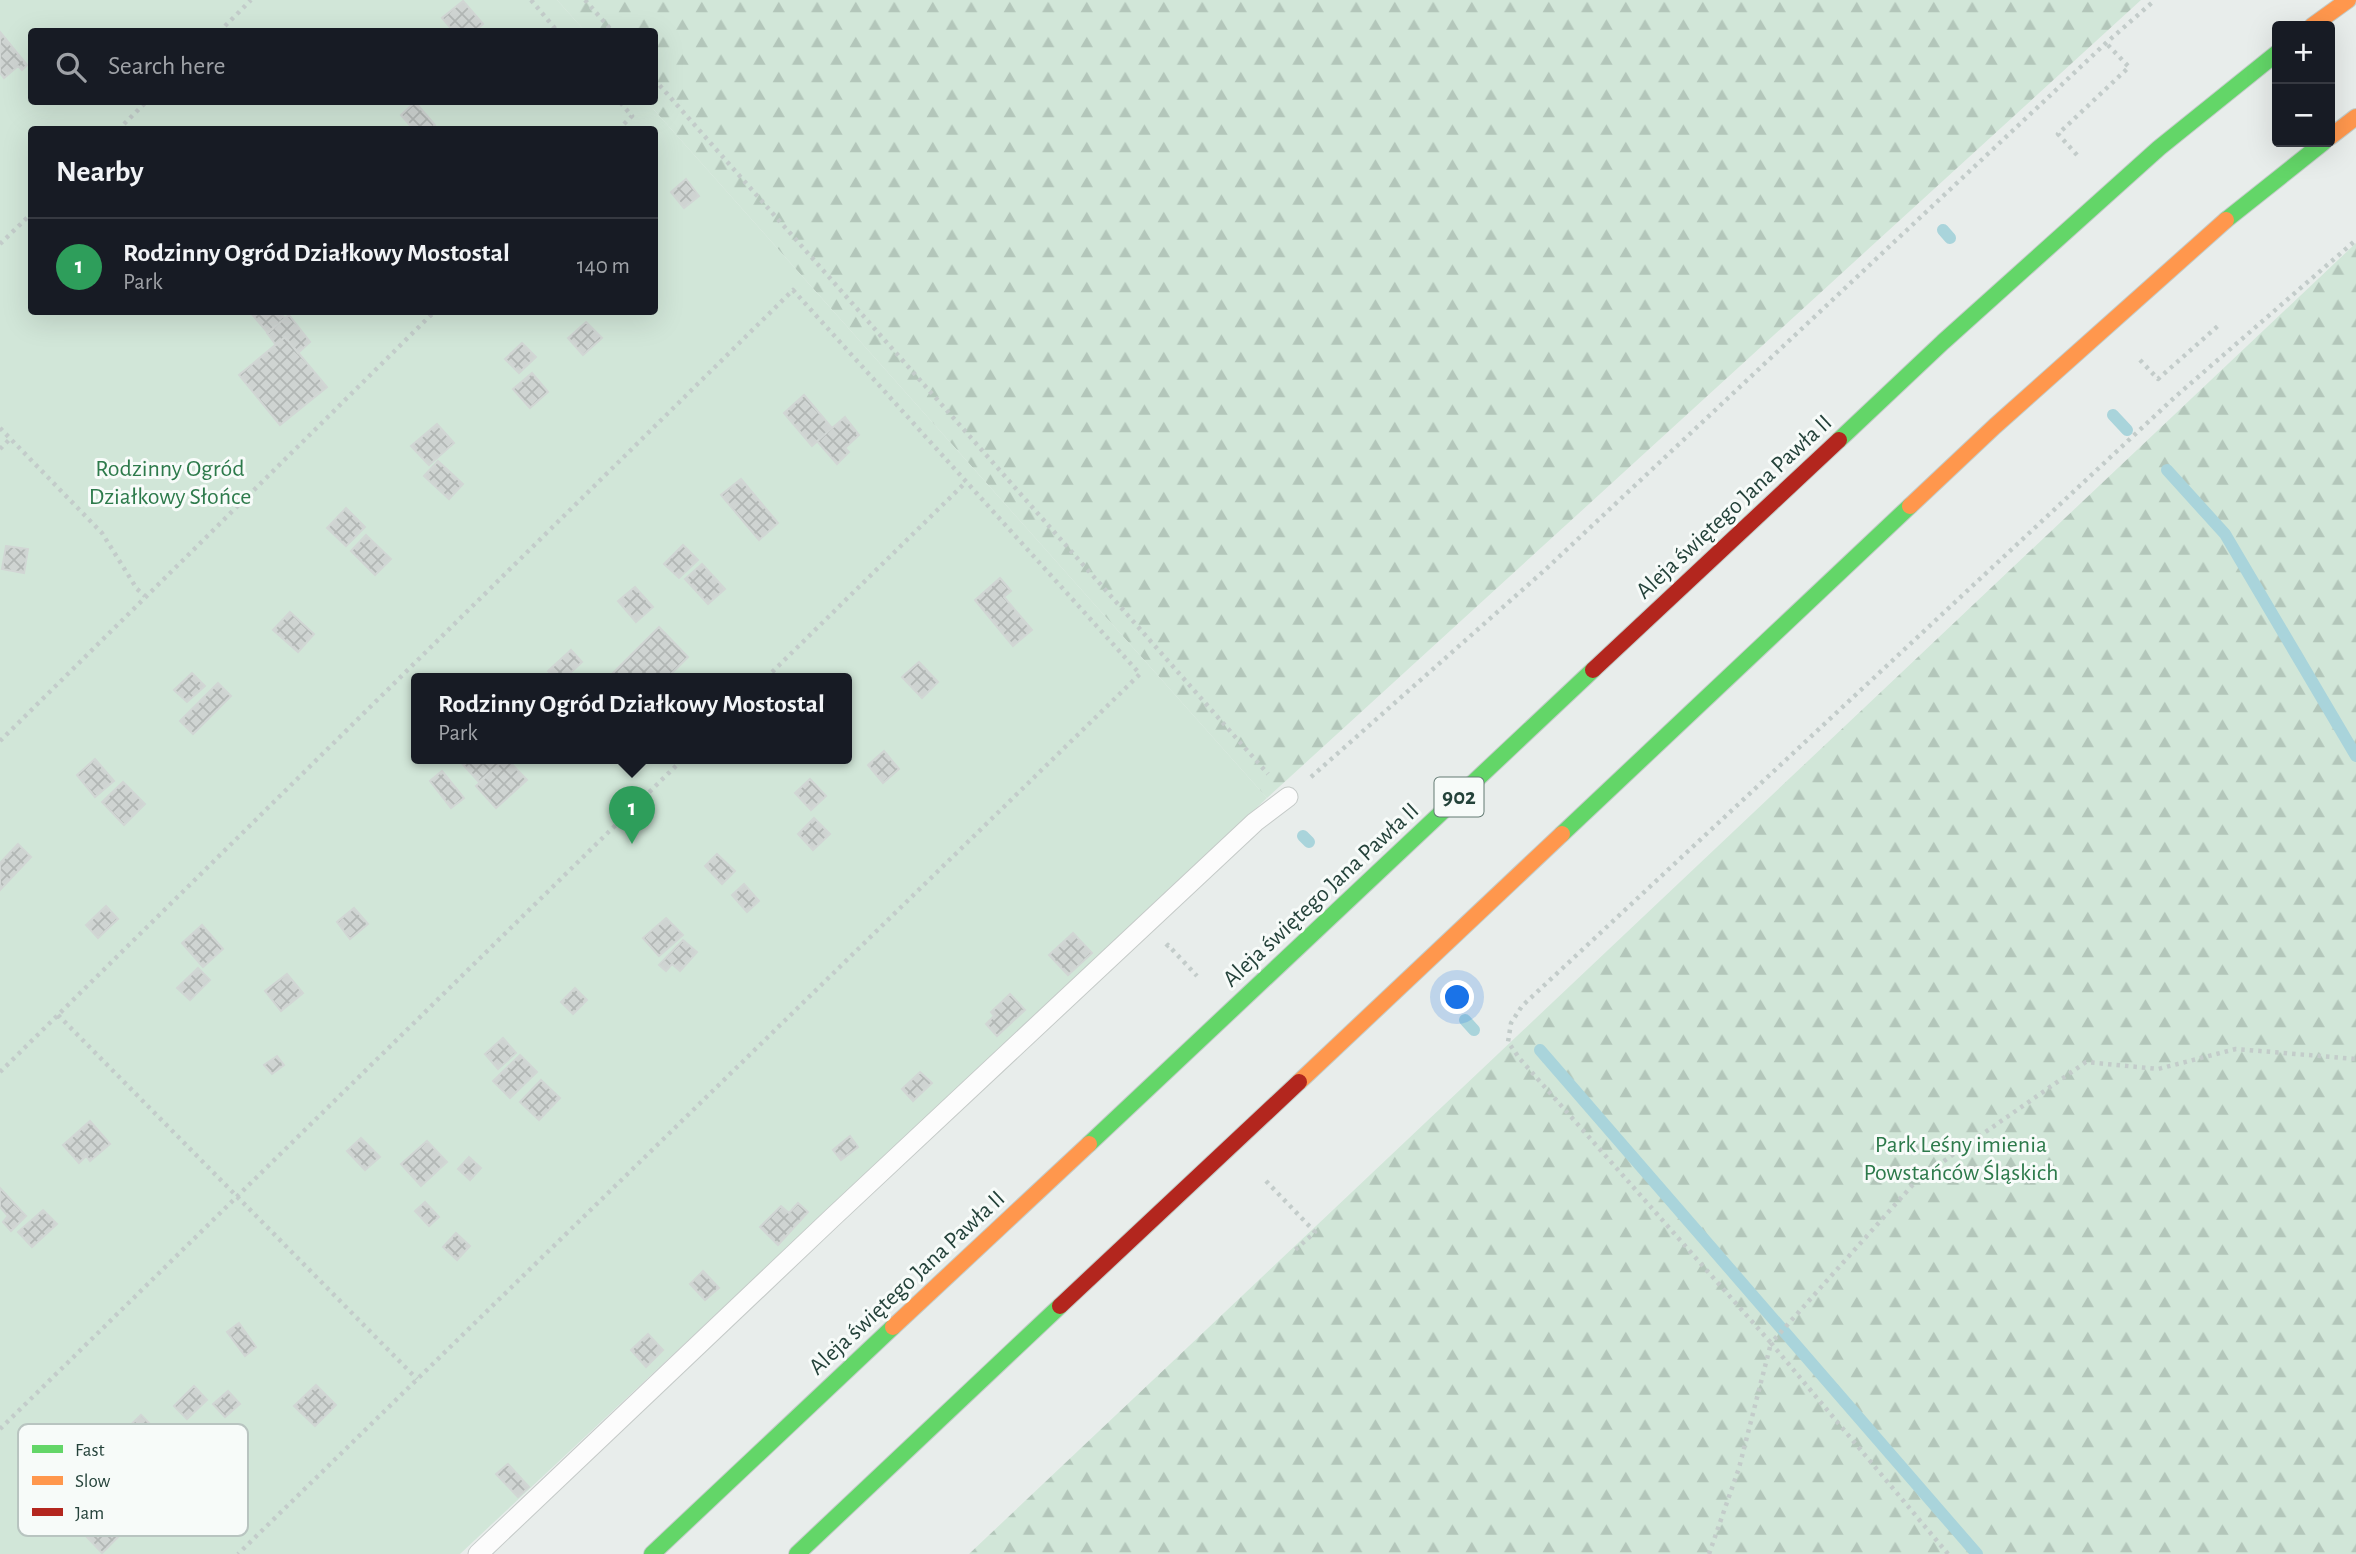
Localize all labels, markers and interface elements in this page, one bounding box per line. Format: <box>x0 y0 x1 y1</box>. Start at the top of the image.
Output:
map controls <box>2272 21 2335 147</box>
button: + <box>2272 21 2335 84</box>
search box <box>28 28 658 105</box>
icon: search <box>52 48 90 86</box>
text: Search here <box>108 53 226 79</box>
button: − <box>2272 84 2335 147</box>
text: Nearby <box>56 157 144 187</box>
text: Rodzinny Ogród Działkowy Mostostal <box>123 240 510 266</box>
text: 1 <box>75 255 83 278</box>
text: 140 m <box>577 255 630 278</box>
text: Park <box>123 271 163 294</box>
street label: Aleja świętego Jana Pawła II <box>1631 410 1837 604</box>
park label: Rodzinny Ogród Działkowy Słońce <box>89 457 251 509</box>
popup <box>411 673 852 764</box>
text: Rodzinny Ogród Działkowy Mostostal <box>438 691 825 717</box>
text: Park <box>438 722 478 745</box>
road number: 902 <box>1434 778 1484 817</box>
pin: 1 <box>609 786 655 844</box>
street label: Aleja świętego Jana Pawła II <box>1218 798 1424 992</box>
your location <box>1440 980 1474 1014</box>
park label: Park Leśny imienia Powstańców Śląskich <box>1863 1133 2059 1185</box>
street label: Aleja świętego Jana Pawła II <box>804 1186 1010 1380</box>
legend <box>18 1424 248 1536</box>
text: Fast <box>75 1441 105 1460</box>
text: Slow <box>75 1472 111 1491</box>
text: Jam <box>75 1504 104 1523</box>

